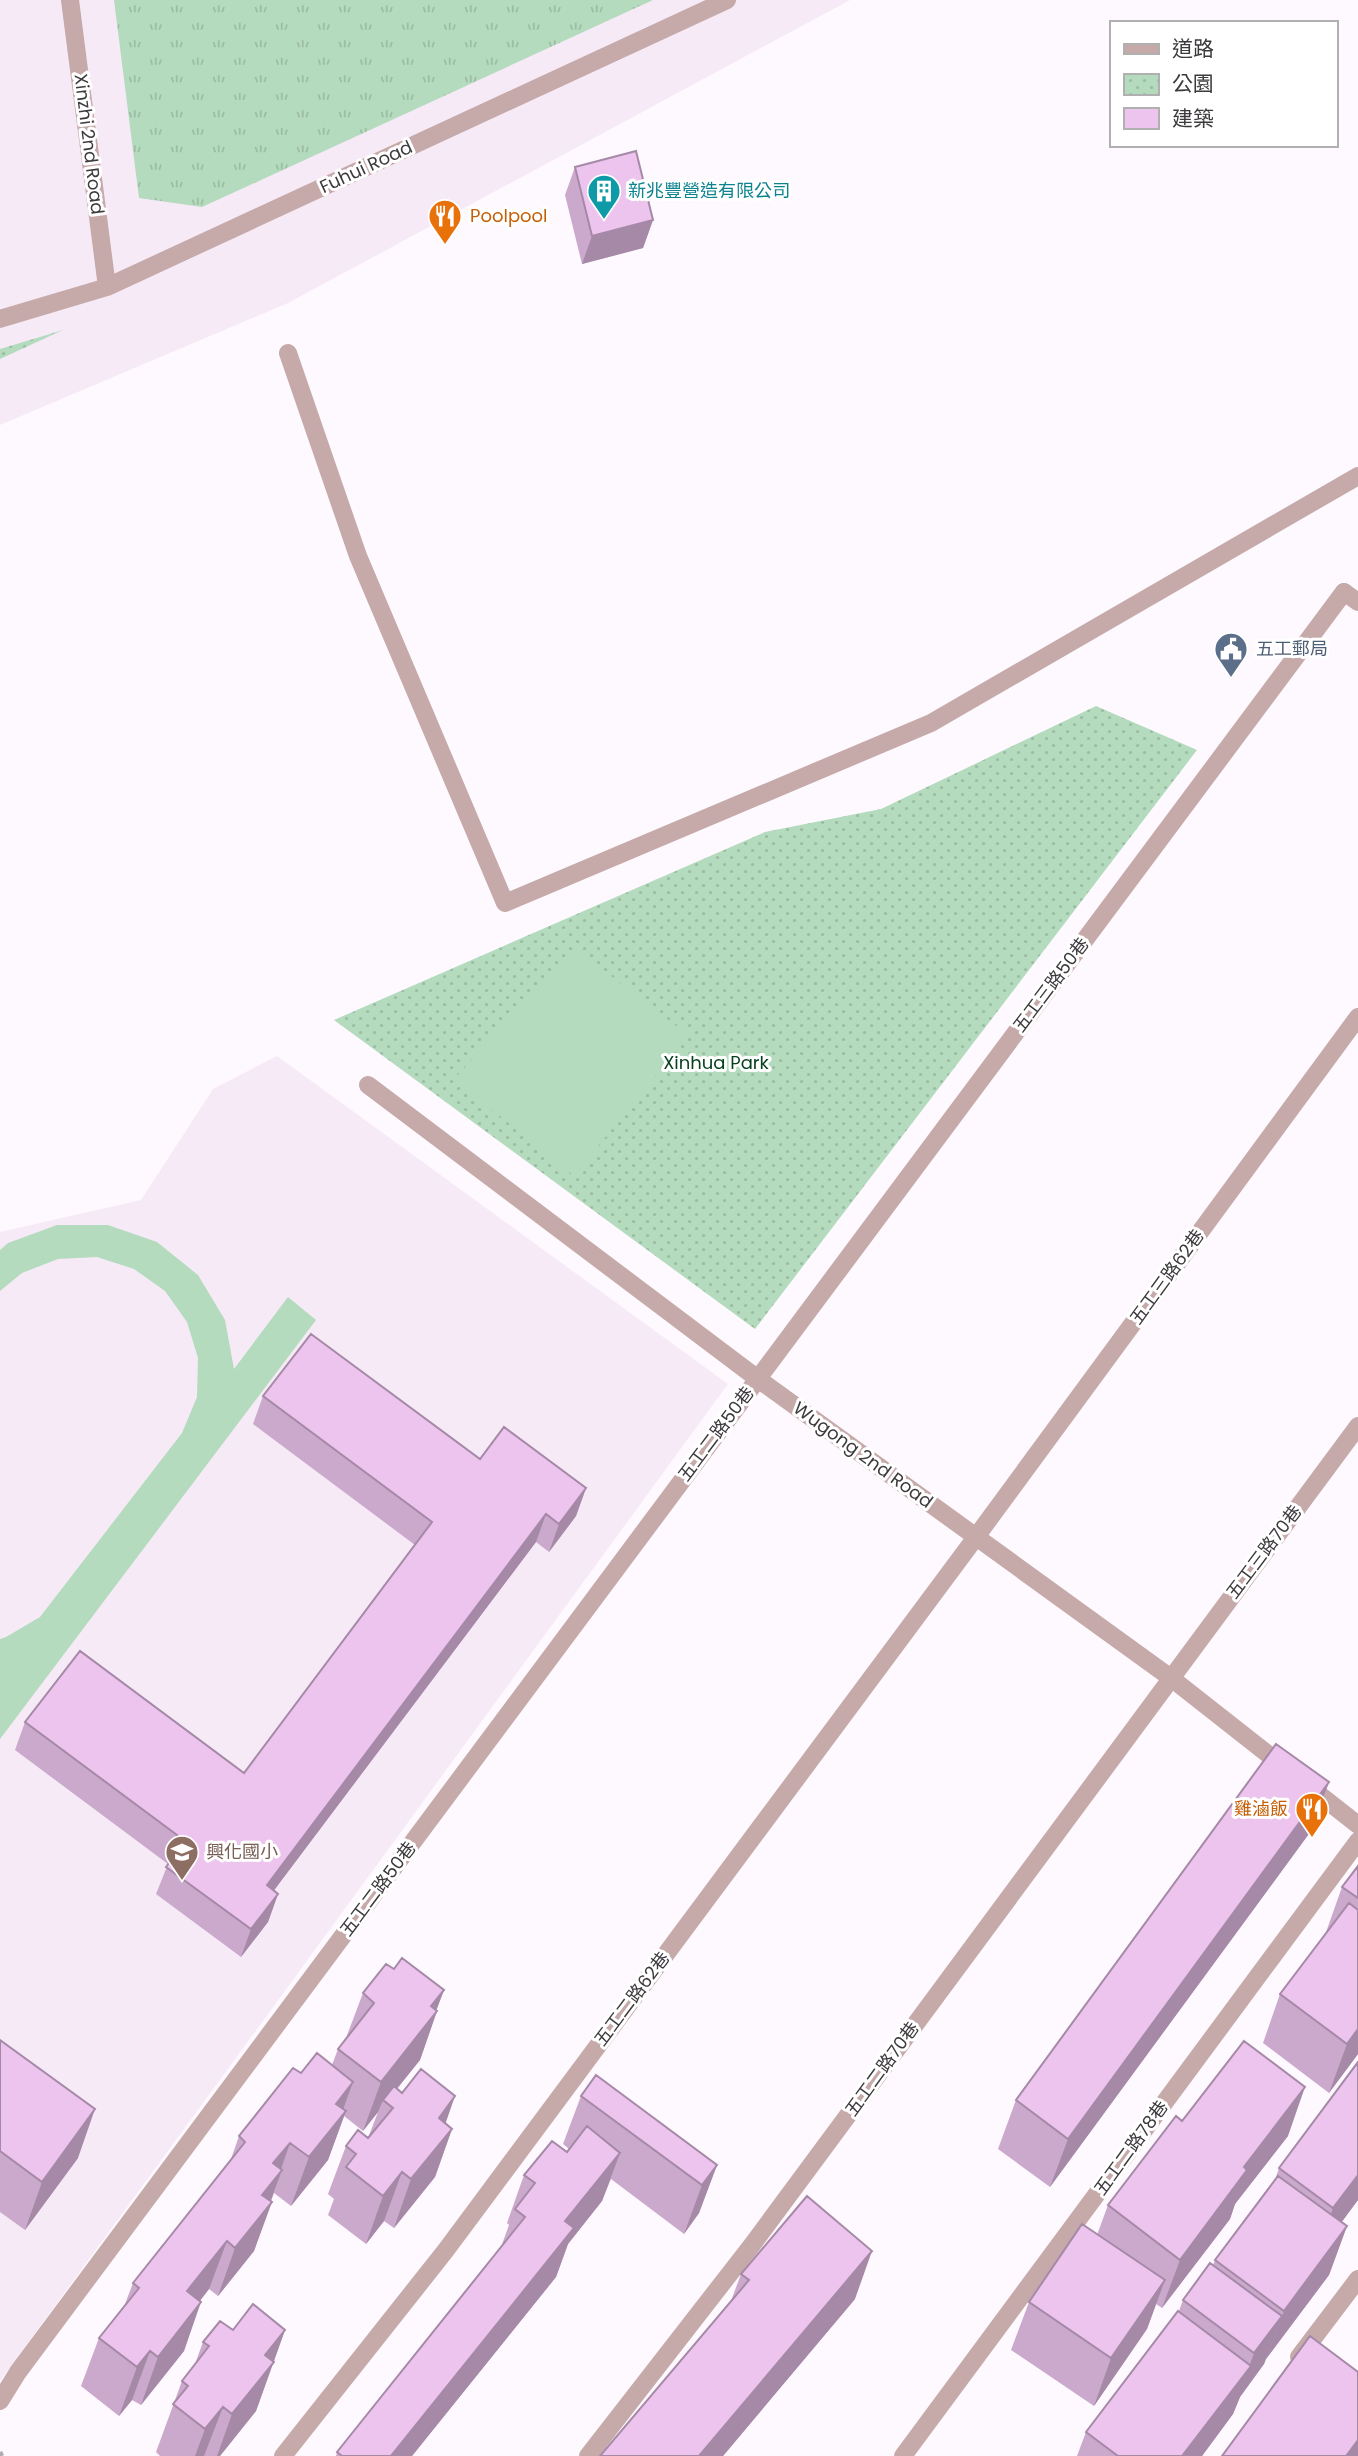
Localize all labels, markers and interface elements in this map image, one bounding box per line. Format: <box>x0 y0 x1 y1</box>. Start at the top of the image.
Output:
legend <box>1110 21 1337 147</box>
text: 道路 <box>1172 34 1214 63</box>
text: 公園 <box>1172 69 1214 98</box>
street label: Xinzhi 2nd Road <box>68 72 111 216</box>
text: 建築 <box>1172 104 1214 133</box>
street label: Fuhui Road <box>315 134 416 199</box>
building icon: 新兆豐營造有限公司 <box>585 172 623 221</box>
place label: 新兆豐營造有限公司 <box>628 178 790 203</box>
restaurant icon: Poolpool <box>426 197 464 246</box>
place label: Poolpool <box>470 203 548 228</box>
public building icon: 五工郵局 <box>1212 630 1250 679</box>
place label: 五工郵局 <box>1256 636 1328 661</box>
street label: 五工三路50巷 <box>1007 932 1094 1037</box>
park label: Xinhua Park <box>663 1050 770 1075</box>
street label: 五工三路62巷 <box>1124 1224 1210 1329</box>
street label: 五工二路50巷 <box>672 1381 759 1486</box>
street label: Wugong 2nd Road <box>788 1395 938 1514</box>
street label: 五工三路70巷 <box>1220 1500 1307 1604</box>
restaurant icon: 雞滷飯 <box>1293 1790 1331 1839</box>
place label: 雞滷飯 <box>1234 1796 1288 1821</box>
school or university icon: 興化國小 <box>163 1833 201 1882</box>
street label: 五工二路50巷 <box>334 1836 421 1941</box>
place label: 興化國小 <box>206 1839 278 1864</box>
street label: 五工二路62巷 <box>588 1947 675 2051</box>
street label: 五工二路70巷 <box>839 2016 924 2121</box>
street label: 五工二路78巷 <box>1088 2095 1173 2200</box>

